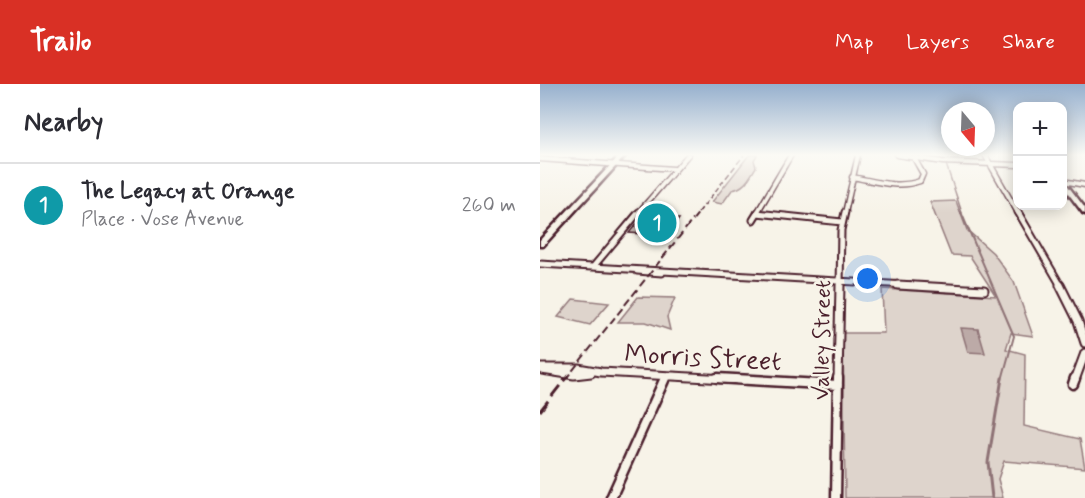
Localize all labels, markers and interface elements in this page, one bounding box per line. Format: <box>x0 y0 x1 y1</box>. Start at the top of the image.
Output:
text: Trailo <box>30 24 91 61</box>
text: Map <box>835 28 873 56</box>
text: Layers <box>906 28 969 56</box>
text: Share <box>1002 28 1055 56</box>
north arrow <box>941 102 995 156</box>
map controls <box>1013 102 1067 210</box>
button: + <box>1013 102 1067 156</box>
text: Nearby <box>24 106 103 140</box>
button: − <box>1013 156 1067 210</box>
text: The Legacy at Orange <box>81 178 294 206</box>
text: 1 <box>39 192 48 219</box>
text: 260 m <box>462 192 516 219</box>
pin: 1 <box>638 200 676 246</box>
text: Place · Vose Avenue <box>81 206 244 233</box>
your location <box>853 264 882 293</box>
street label: Valley Street <box>808 280 838 400</box>
street label: Morris Street <box>624 337 782 380</box>

